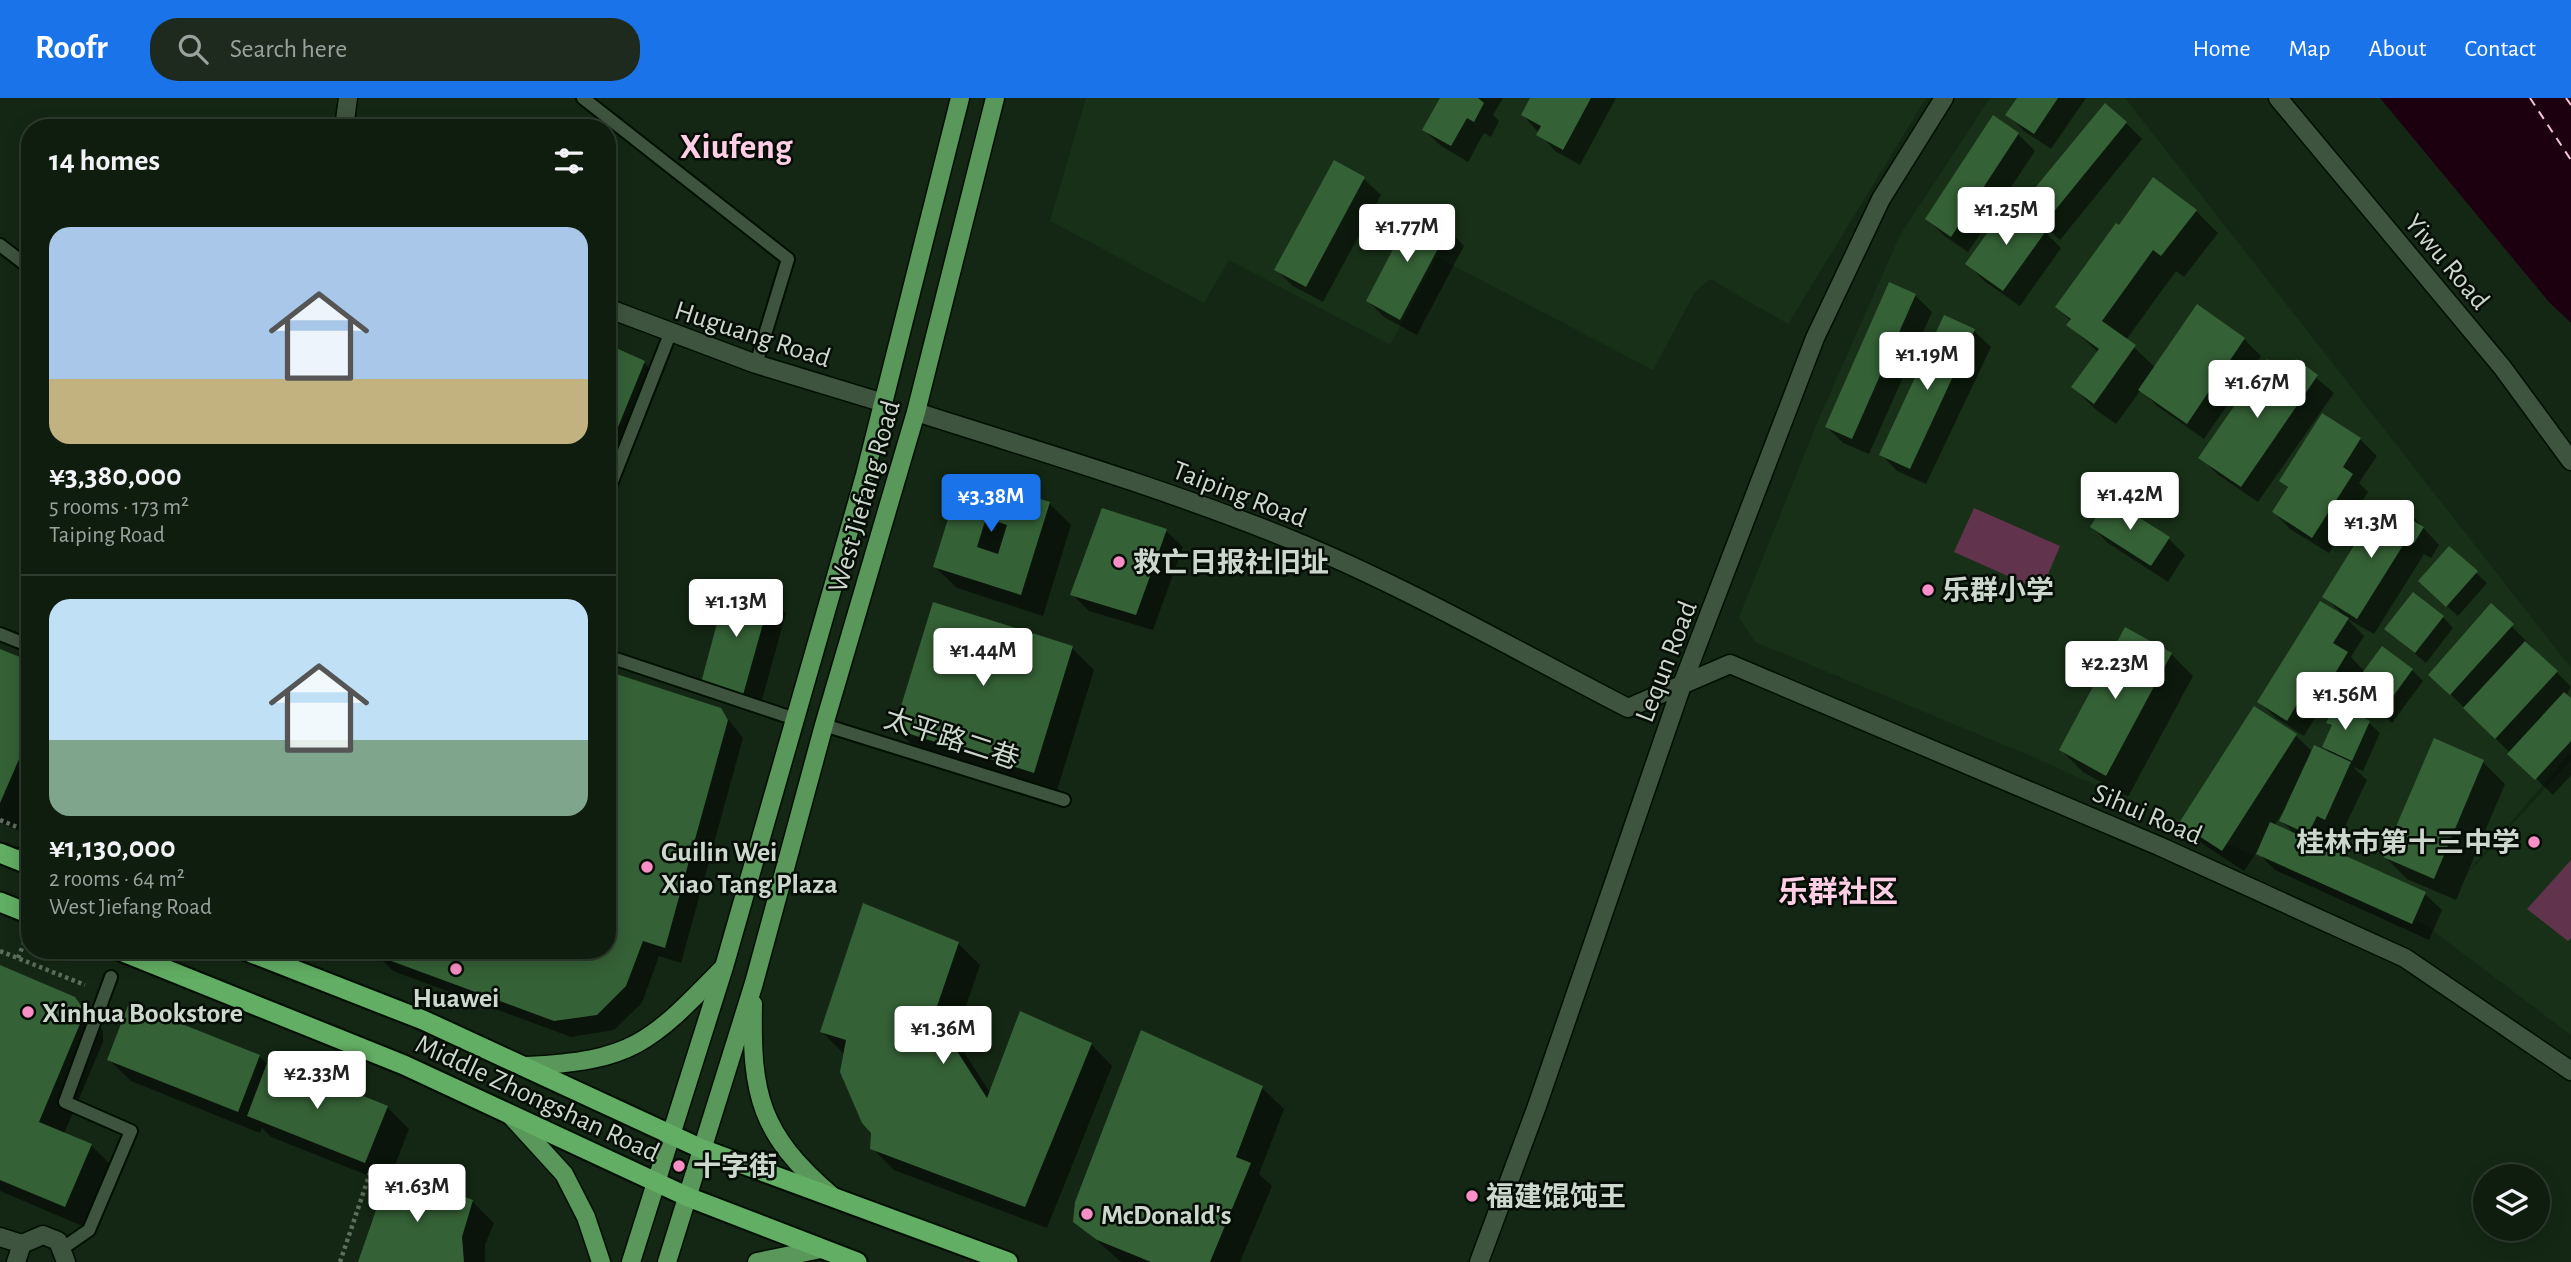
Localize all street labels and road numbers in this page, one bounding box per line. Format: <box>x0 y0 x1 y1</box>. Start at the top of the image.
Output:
street label: Yiwu Road <box>2399 209 2494 315</box>
street label: Huguang Road <box>671 297 834 373</box>
street label: West Jiefang Road <box>824 397 906 596</box>
street label: Taiping Road <box>1168 457 1310 533</box>
street label: Lequn Road <box>1631 597 1703 726</box>
street label: 太平路二巷 <box>880 703 1023 775</box>
street label: Sihui Road <box>2088 779 2206 850</box>
street label: Middle Zhongshan Road <box>411 1030 663 1168</box>

